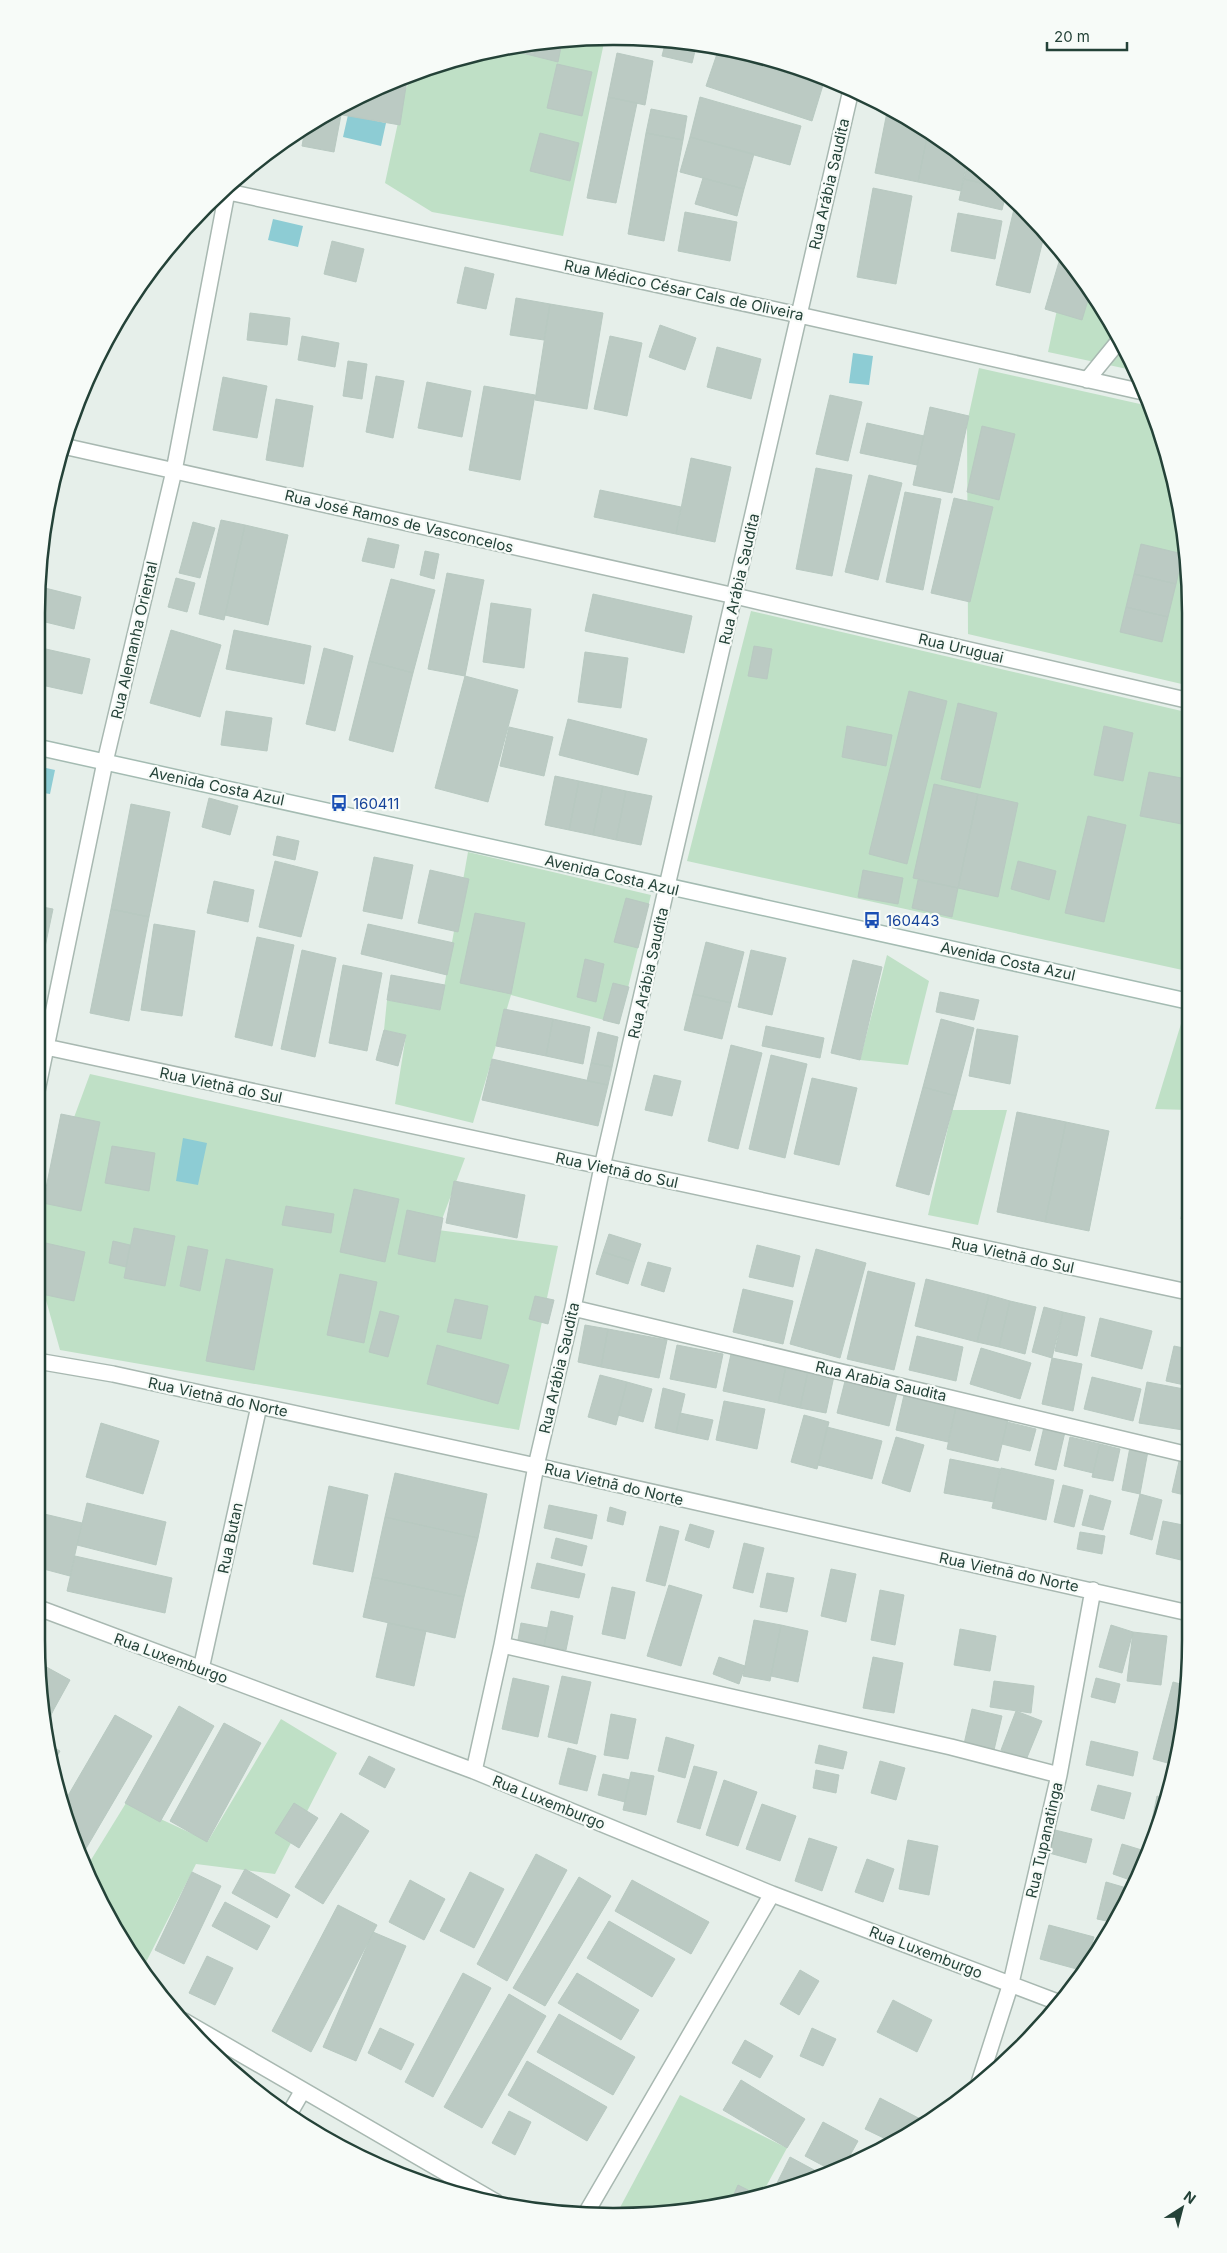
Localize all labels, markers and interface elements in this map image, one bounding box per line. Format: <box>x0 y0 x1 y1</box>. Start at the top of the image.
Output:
scale bar <box>1047 20 1127 52</box>
text: 20 m <box>1054 27 1090 46</box>
street label: Rua Arábia Saudita <box>805 116 853 252</box>
street label: Rua Médico César Cals de Oliveira <box>562 255 806 325</box>
street label: Rua José Ramos de Vasconcelos <box>283 485 515 557</box>
street label: Rua Arábia Saudita <box>715 511 763 647</box>
street label: Rua Alemanha Oriental <box>107 559 161 721</box>
street label: Rua Uruguai <box>916 629 1006 667</box>
street label: Avenida Costa Azul <box>148 762 286 810</box>
bus stop icon: 160411 <box>329 793 349 813</box>
place label: 160411 <box>353 794 399 813</box>
street label: Avenida Costa Azul <box>543 850 681 900</box>
street label: Rua Arábia Saudita <box>624 905 672 1041</box>
bus stop icon: 160443 <box>862 910 882 930</box>
place label: 160443 <box>886 911 940 930</box>
street label: Avenida Costa Azul <box>939 937 1077 985</box>
street label: Rua Vietnã do Sul <box>158 1063 284 1107</box>
street label: Rua Vietnã do Sul <box>554 1148 680 1192</box>
street label: Rua Vietnã do Sul <box>950 1233 1076 1277</box>
street label: Rua Arábia Saudita <box>535 1300 583 1436</box>
street label: Rua Arabia Saudita <box>813 1357 949 1405</box>
street label: Rua Vietnã do Norte <box>146 1373 290 1421</box>
street label: Rua Vietnã do Norte <box>542 1459 686 1509</box>
street label: Rua Butan <box>213 1501 247 1575</box>
street label: Rua Vietnã do Norte <box>937 1548 1081 1596</box>
street label: Rua Luxemburgo <box>111 1629 231 1687</box>
street label: Rua Luxemburgo <box>490 1771 608 1833</box>
street label: Rua Tupanatinga <box>1021 1780 1067 1900</box>
street label: Rua Luxemburgo <box>867 1922 985 1982</box>
north arrow <box>1157 2183 1207 2233</box>
text: N <box>1181 2187 1199 2207</box>

